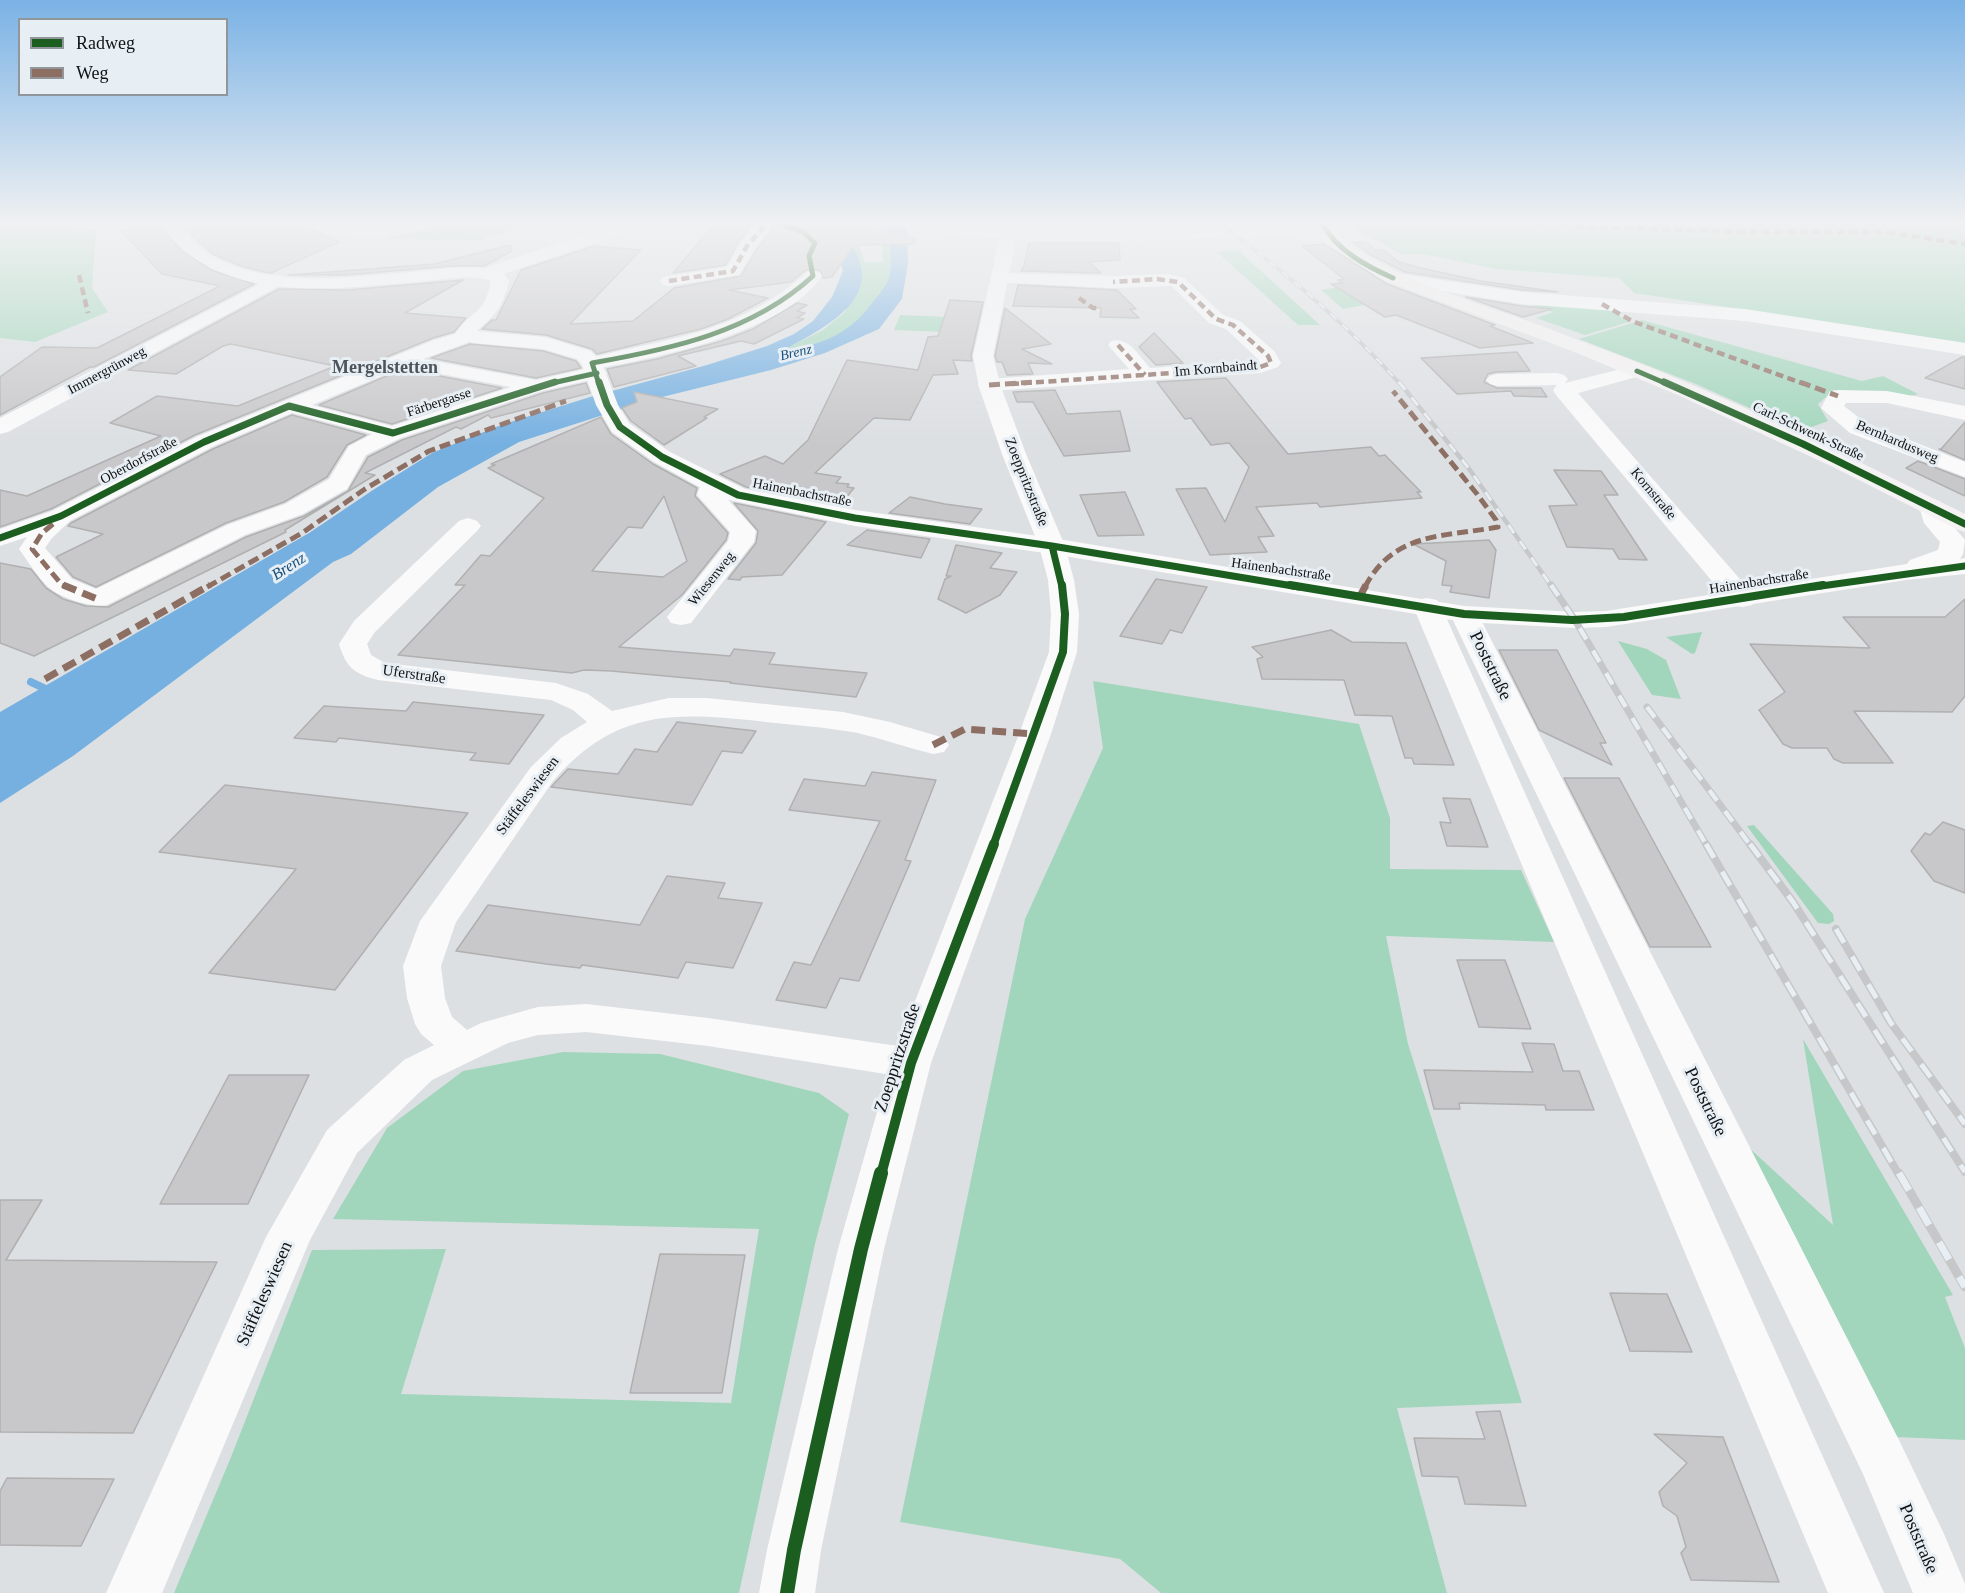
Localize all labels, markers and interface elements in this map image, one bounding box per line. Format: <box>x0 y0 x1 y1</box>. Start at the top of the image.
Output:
legend <box>18 18 228 96</box>
text: Radweg <box>76 33 135 53</box>
text: Weg <box>76 63 109 83</box>
water label: Brenz <box>778 341 814 365</box>
street label: Immergrünweg <box>65 343 149 399</box>
district label: Mergelstetten <box>332 357 438 379</box>
street label: Im Kornbaindt <box>1174 357 1258 381</box>
street label: Färbergasse <box>405 385 473 421</box>
street label: Carl-Schwenk-Straße <box>1750 399 1866 465</box>
street label: Bernhardusweg <box>1853 417 1941 467</box>
street label: Oberdorfstraße <box>98 434 180 488</box>
street label: Zoeppritzstraße <box>1000 435 1052 529</box>
street label: Kornstraße <box>1627 465 1679 523</box>
street label: Hainenbachstraße <box>751 475 853 511</box>
water label: Brenz <box>268 549 310 585</box>
street label: Wiesenweg <box>685 549 739 609</box>
street label: Hainenbachstraße <box>1230 555 1332 585</box>
street label: Hainenbachstraße <box>1708 566 1810 598</box>
street label: Poststraße <box>1464 628 1516 704</box>
street label: Uferstraße <box>381 662 447 688</box>
street label: Stäffeleswiesen <box>493 753 563 839</box>
street label: Zoeppritzstraße <box>870 1001 926 1115</box>
street label: Poststraße <box>1679 1064 1731 1140</box>
street label: Stäffeleswiesen <box>232 1238 298 1350</box>
street label: Poststraße <box>1894 1501 1942 1577</box>

